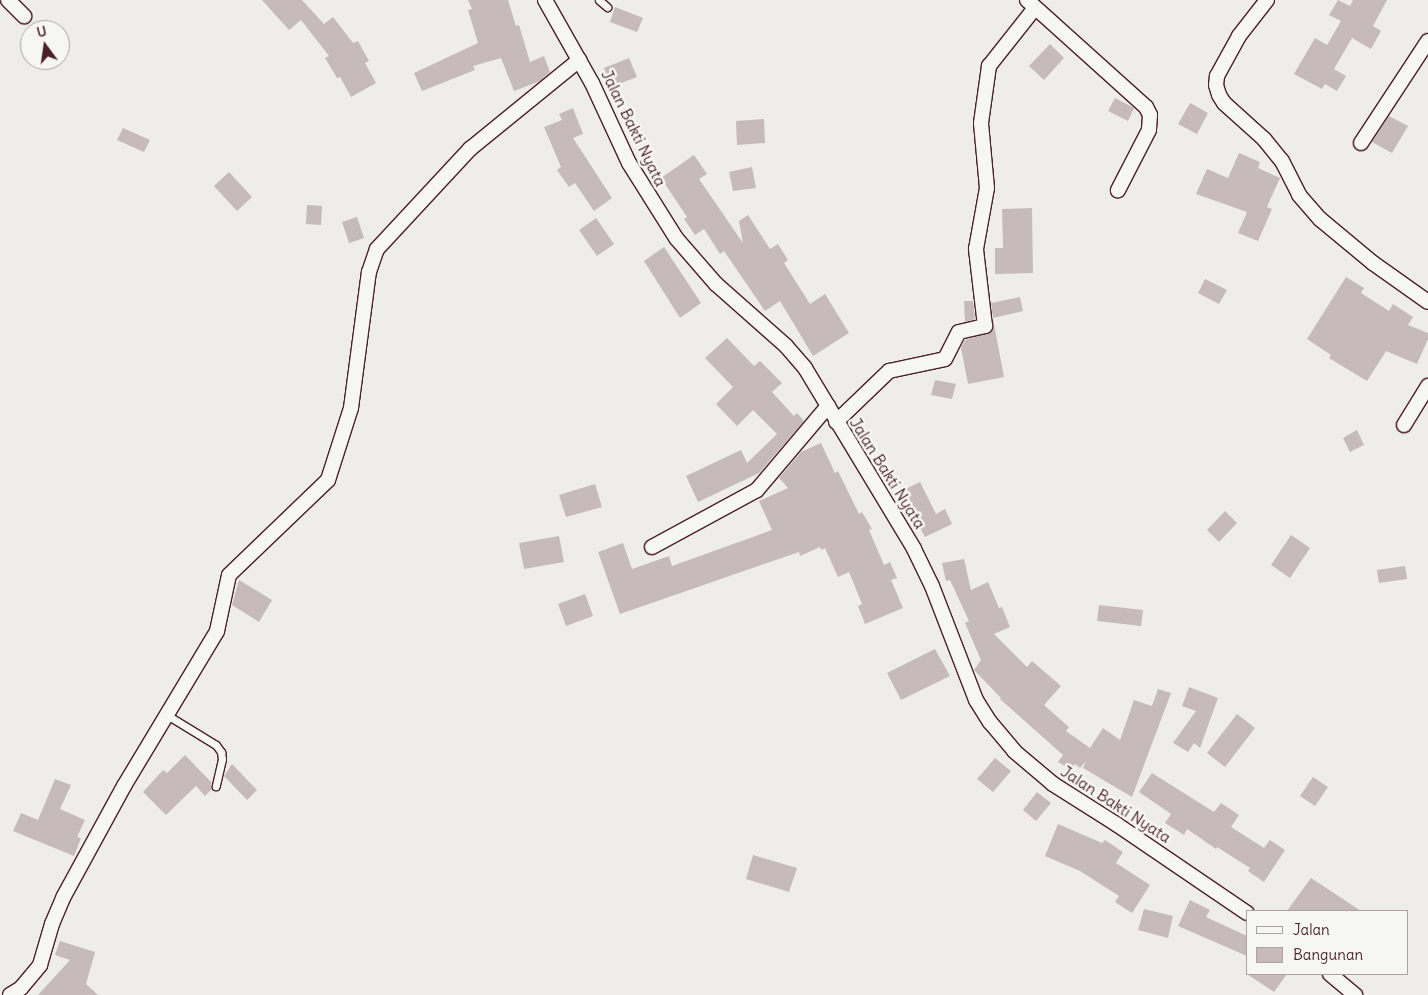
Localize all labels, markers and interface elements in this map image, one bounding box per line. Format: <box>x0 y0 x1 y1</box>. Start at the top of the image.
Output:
north arrow <box>20 20 70 70</box>
text: U <box>35 22 48 41</box>
street label: Jalan Bakti Nyata <box>597 67 671 189</box>
street label: Jalan Bakti Nyata <box>846 414 930 532</box>
street label: Jalan Bakti Nyata <box>1057 761 1175 847</box>
legend <box>1246 910 1408 975</box>
text: Jalan <box>1293 920 1330 939</box>
text: Bangunan <box>1293 945 1363 964</box>

